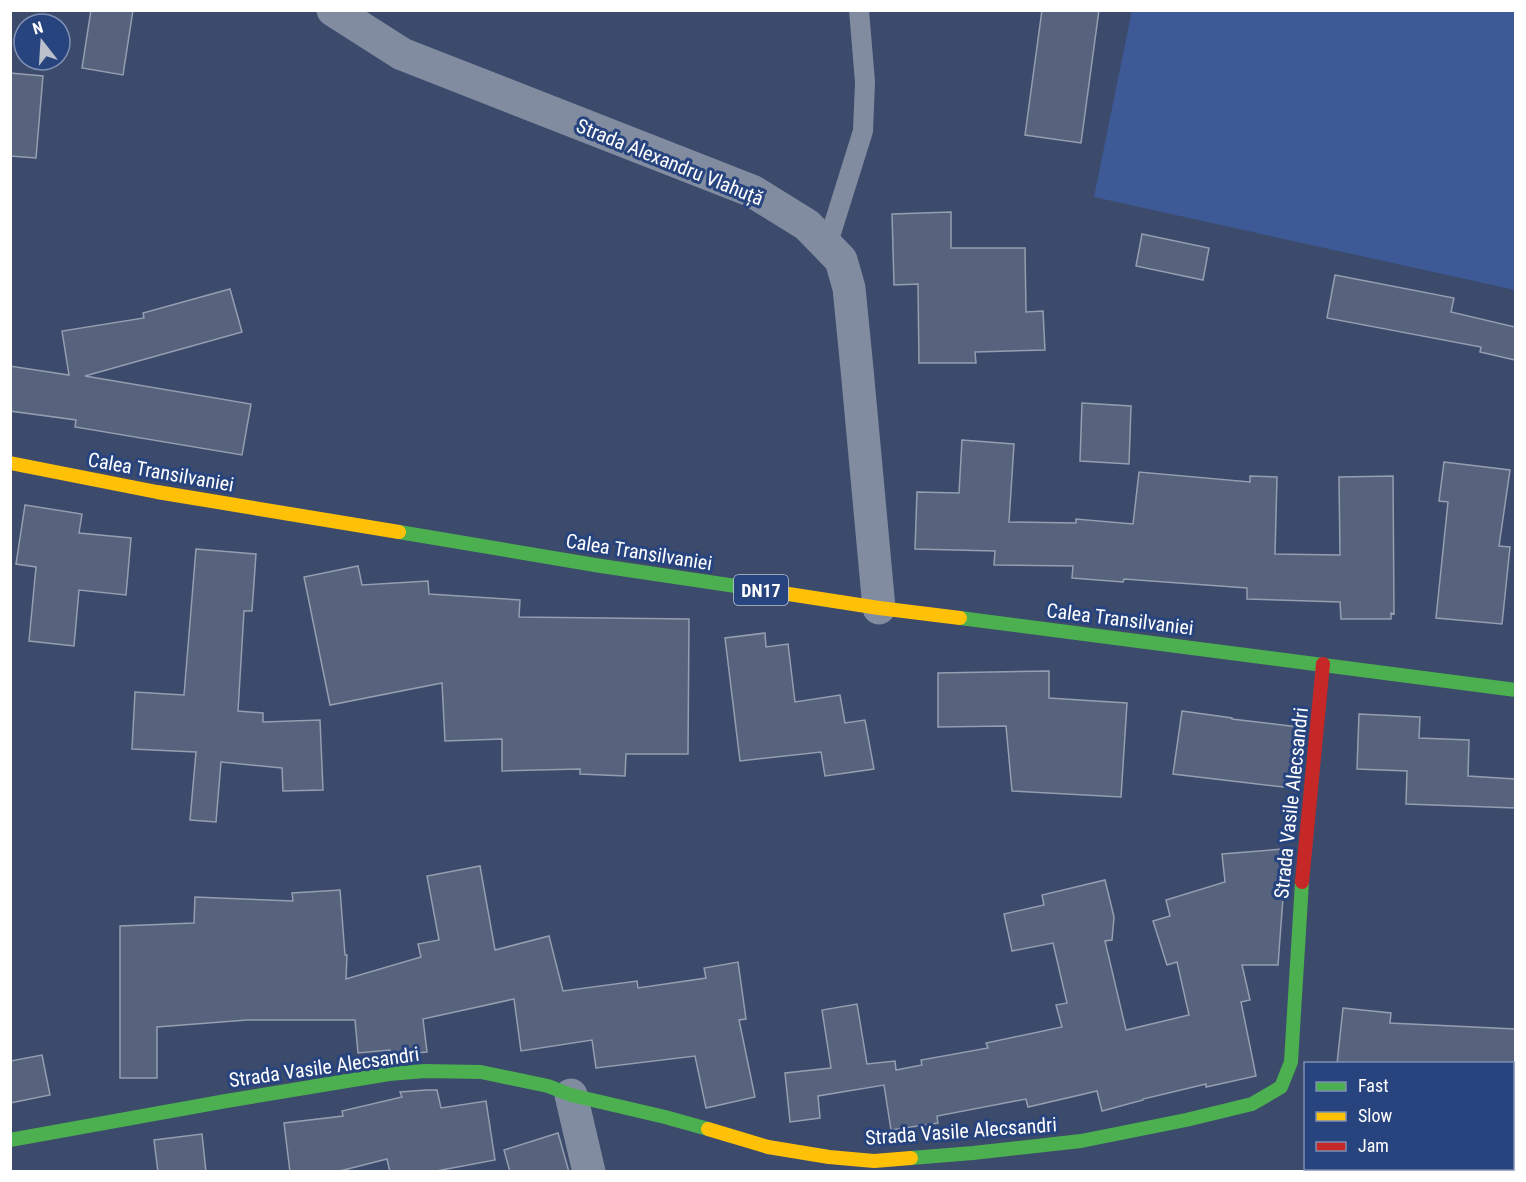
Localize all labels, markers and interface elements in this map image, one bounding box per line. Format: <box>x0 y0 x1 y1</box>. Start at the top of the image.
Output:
north arrow <box>12 12 72 72</box>
text: N <box>30 18 45 39</box>
street label: Strada Alexandru Vlahuță <box>573 113 767 211</box>
street label: Calea Transilvaniei <box>86 447 236 497</box>
street label: Calea Transilvaniei <box>564 529 714 575</box>
road number: DN17 <box>734 575 788 605</box>
street label: Calea Transilvaniei <box>1045 598 1195 640</box>
street label: Strada Vasile Alecsandri <box>1269 706 1313 900</box>
street label: Strada Vasile Alecsandri <box>227 1042 421 1092</box>
legend <box>1304 1062 1514 1170</box>
text: Fast <box>1358 1075 1389 1096</box>
text: Slow <box>1358 1105 1393 1126</box>
street label: Strada Vasile Alecsandri <box>864 1112 1058 1150</box>
text: Jam <box>1358 1135 1389 1156</box>

